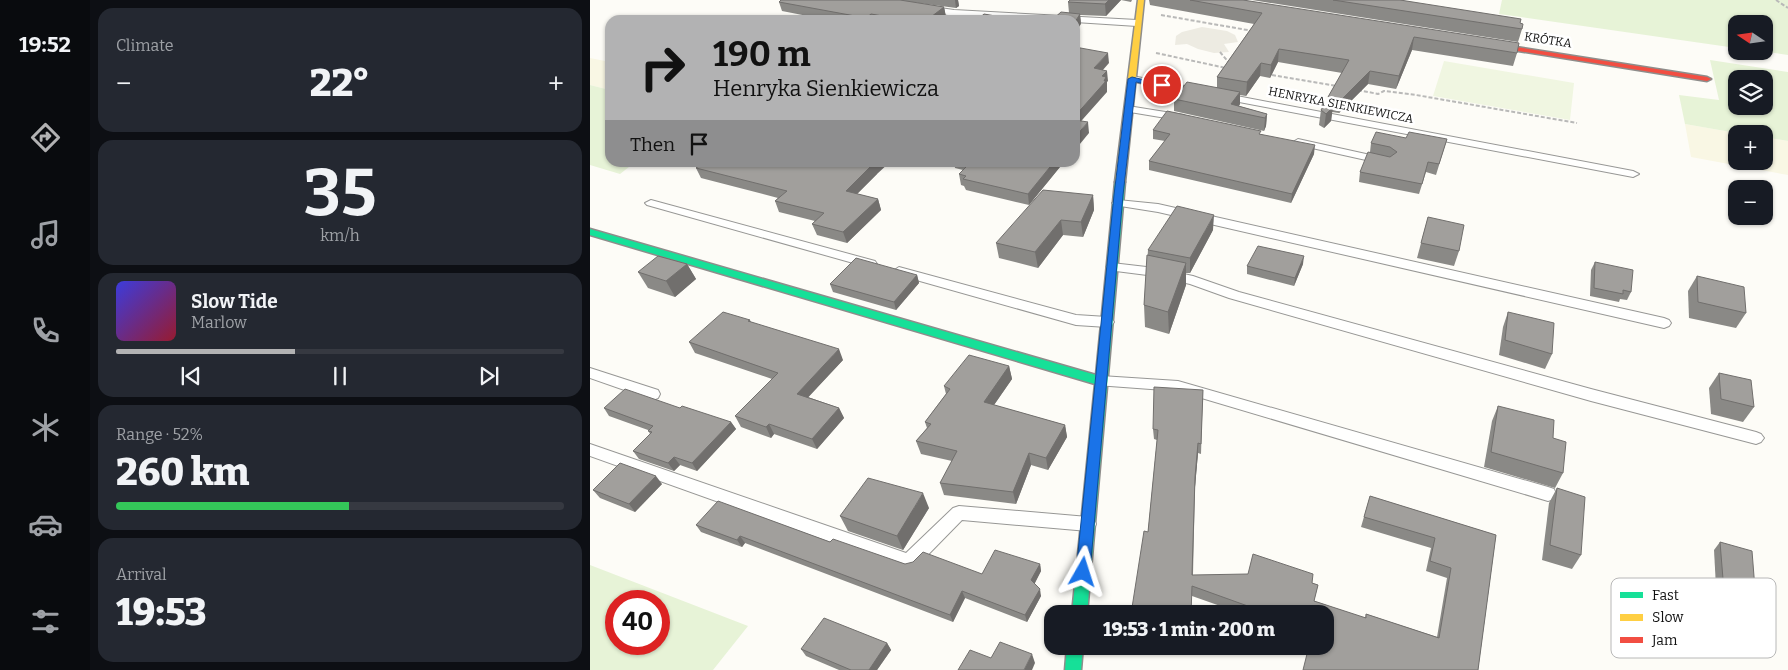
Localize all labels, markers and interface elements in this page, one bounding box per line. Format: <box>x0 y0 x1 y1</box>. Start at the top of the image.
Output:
north arrow <box>1728 15 1772 60</box>
map controls <box>1728 15 1773 225</box>
street label: KRÓTKA <box>1523 28 1573 51</box>
text: 19:52 <box>19 31 71 58</box>
text: 190 m <box>713 33 811 75</box>
icon: right <box>630 35 695 100</box>
text: Climate <box>116 36 174 55</box>
text: 22° <box>310 60 370 106</box>
pin <box>1141 64 1183 106</box>
text: − <box>116 67 131 100</box>
text: + <box>548 67 564 100</box>
button: layers <box>1728 70 1773 115</box>
icon: arrive <box>1148 71 1176 99</box>
text: Henryka Sienkiewicza <box>713 75 939 102</box>
street label: HENRYKA SIENKIEWICZA <box>1267 84 1415 126</box>
icon: directions <box>28 120 63 155</box>
button: + <box>1728 125 1773 170</box>
icon: arrive <box>685 130 713 158</box>
text: Then <box>630 133 675 156</box>
text: 35 <box>304 154 377 232</box>
button: − <box>1728 180 1773 225</box>
icon: music <box>28 217 63 252</box>
text: km/h <box>320 226 360 245</box>
text: Slow Tide <box>191 290 278 313</box>
icon: phone <box>28 313 63 348</box>
text: Marlow <box>191 313 247 332</box>
icon: previous <box>177 362 205 390</box>
icon: pause <box>326 362 354 390</box>
icon: next <box>475 362 503 390</box>
icon: climate <box>28 410 63 445</box>
text: Range · 52% <box>116 425 203 444</box>
text: 260 km <box>116 449 250 495</box>
icon: car <box>28 507 63 542</box>
position arrow <box>1056 545 1108 597</box>
text: Arrival <box>116 565 167 584</box>
legend <box>1611 578 1776 658</box>
text: Fast <box>1652 587 1679 604</box>
text: 19:53 <box>116 589 207 635</box>
speed limit sign: 40 <box>605 590 670 655</box>
icon: filters <box>28 604 63 639</box>
text: Slow <box>1652 609 1684 626</box>
text: 19:53 · 1 min · 200 m <box>1103 618 1275 641</box>
text: Jam <box>1651 632 1678 649</box>

